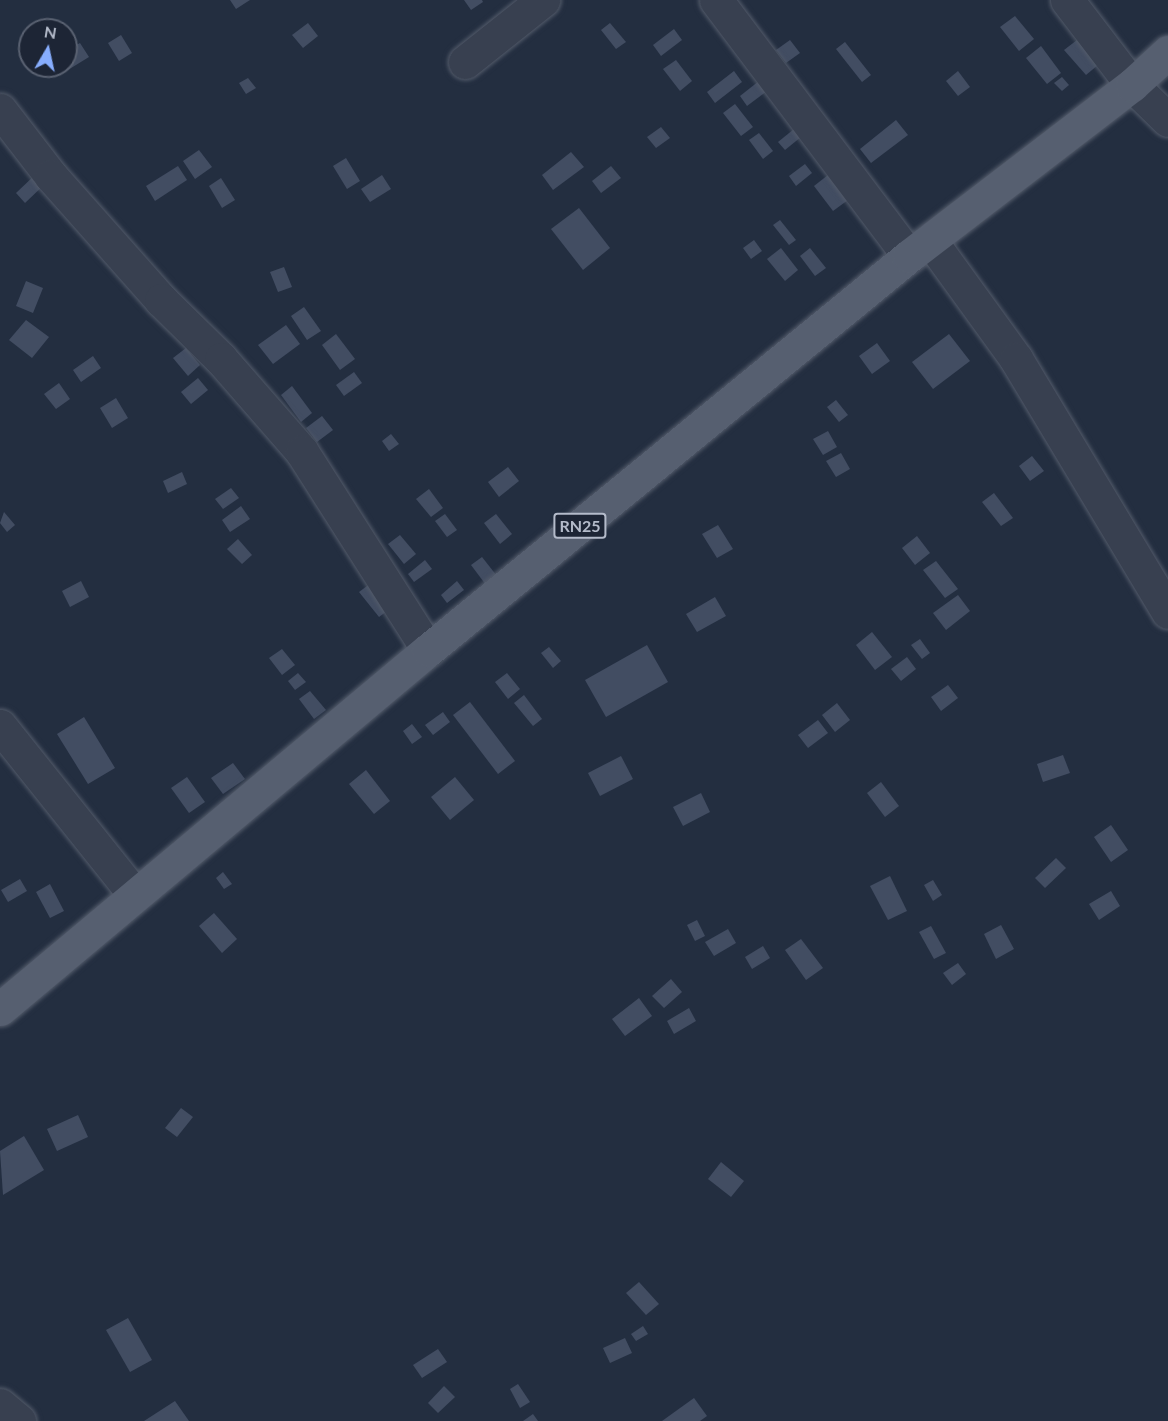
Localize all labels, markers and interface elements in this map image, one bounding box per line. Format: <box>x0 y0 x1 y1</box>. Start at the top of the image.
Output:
north arrow <box>18 18 78 78</box>
text: N <box>43 21 58 42</box>
road number: RN25 <box>553 513 607 539</box>

